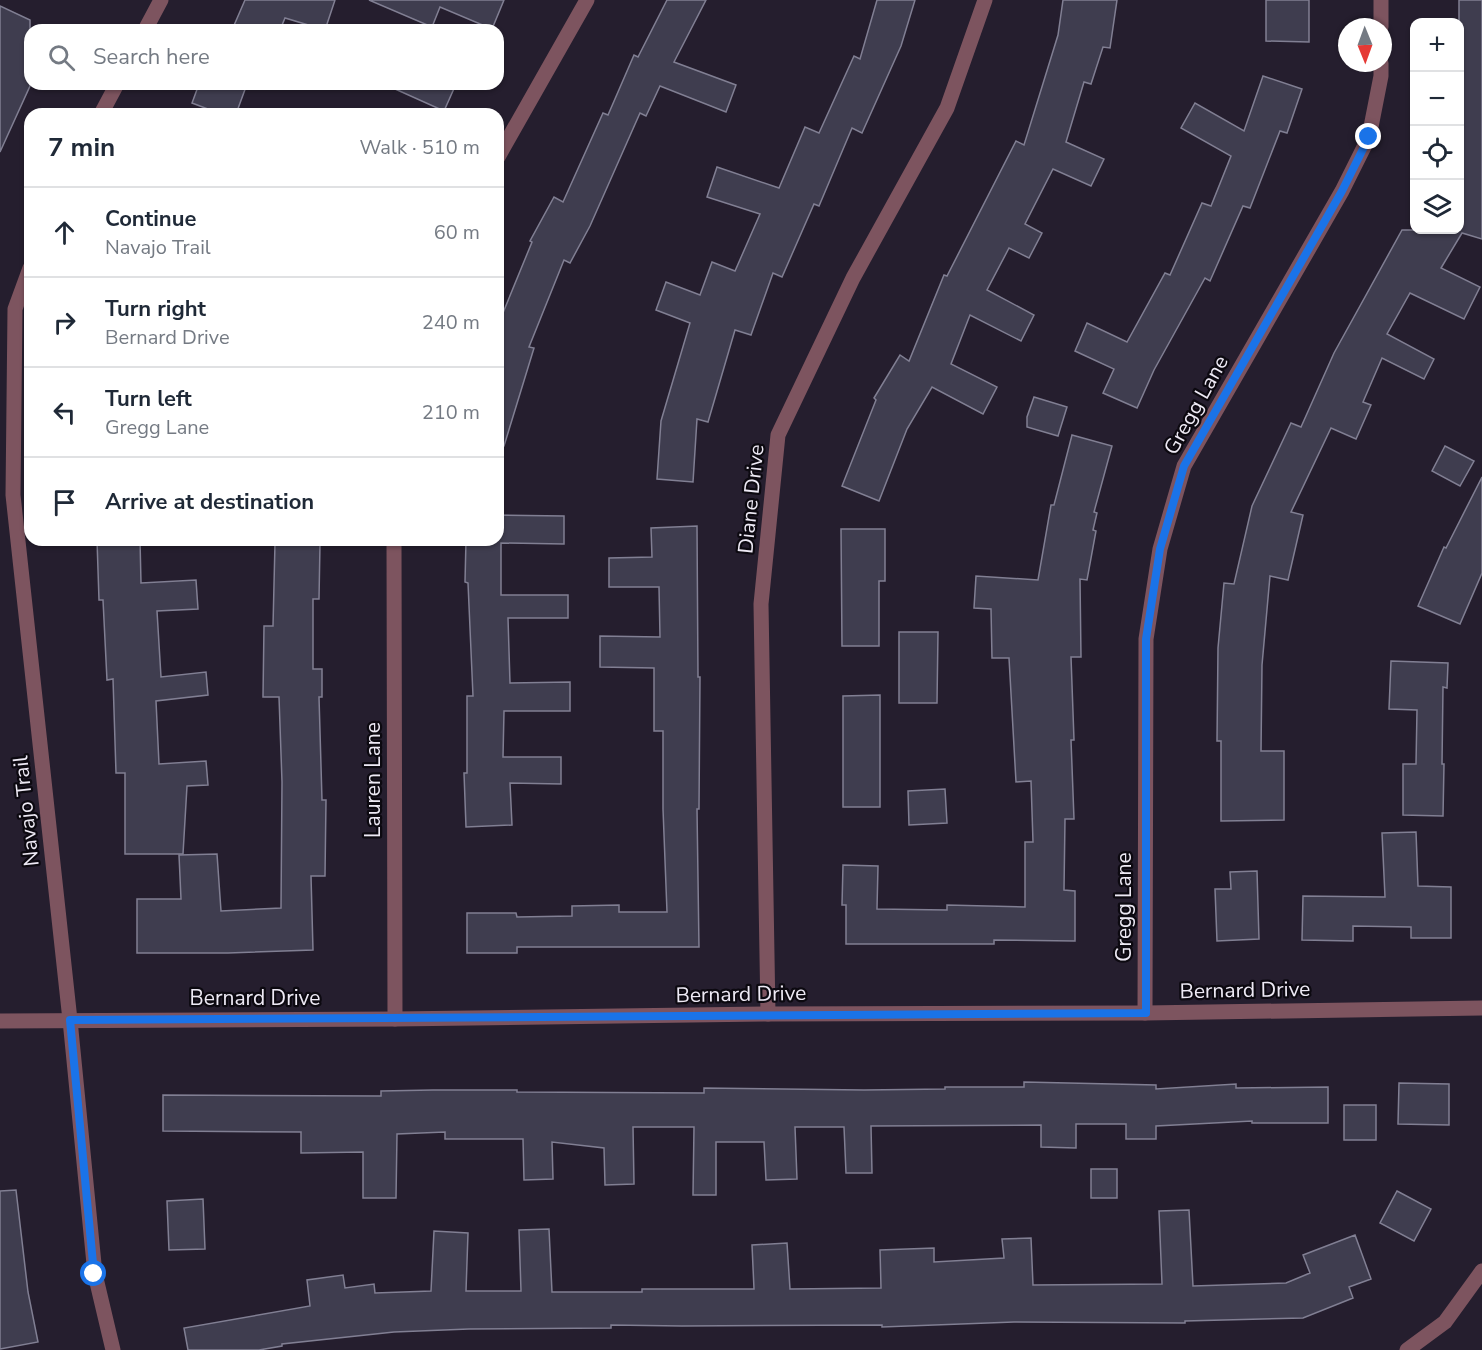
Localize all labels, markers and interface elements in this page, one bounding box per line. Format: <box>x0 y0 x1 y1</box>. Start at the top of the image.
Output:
north arrow <box>1338 18 1392 72</box>
map controls <box>1410 18 1464 234</box>
button: + <box>1410 18 1464 72</box>
search box <box>24 24 504 90</box>
icon: search <box>45 41 78 74</box>
text: Search here <box>93 42 210 72</box>
button: − <box>1410 72 1464 126</box>
route end <box>1355 123 1381 149</box>
button: locate <box>1410 126 1464 180</box>
text: 7 min <box>48 130 115 165</box>
text: Walk · 510 m <box>360 134 480 161</box>
button: layers <box>1410 180 1464 234</box>
text: Continue <box>105 204 196 234</box>
icon: ahead <box>48 216 81 249</box>
text: 60 m <box>434 219 480 246</box>
text: Navajo Trail <box>105 234 211 261</box>
text: Turn right <box>105 294 206 324</box>
icon: right <box>48 306 81 339</box>
text: 240 m <box>422 309 480 336</box>
text: Bernard Drive <box>105 324 230 351</box>
street label: Gregg Lane <box>1157 350 1235 460</box>
text: Turn left <box>105 384 192 414</box>
icon: left <box>48 396 81 429</box>
text: 210 m <box>422 399 480 426</box>
text: Gregg Lane <box>105 414 209 441</box>
street label: Diane Drive <box>731 443 771 555</box>
icon: arrive <box>48 486 81 519</box>
text: Arrive at destination <box>105 487 314 517</box>
street label: Lauren Lane <box>359 722 387 838</box>
street label: Navajo Trail <box>6 754 46 868</box>
street label: Gregg Lane <box>1110 852 1138 962</box>
street label: Bernard Drive <box>1179 975 1311 1005</box>
street label: Bernard Drive <box>675 979 807 1009</box>
street label: Bernard Drive <box>190 984 320 1012</box>
route start <box>80 1260 106 1286</box>

